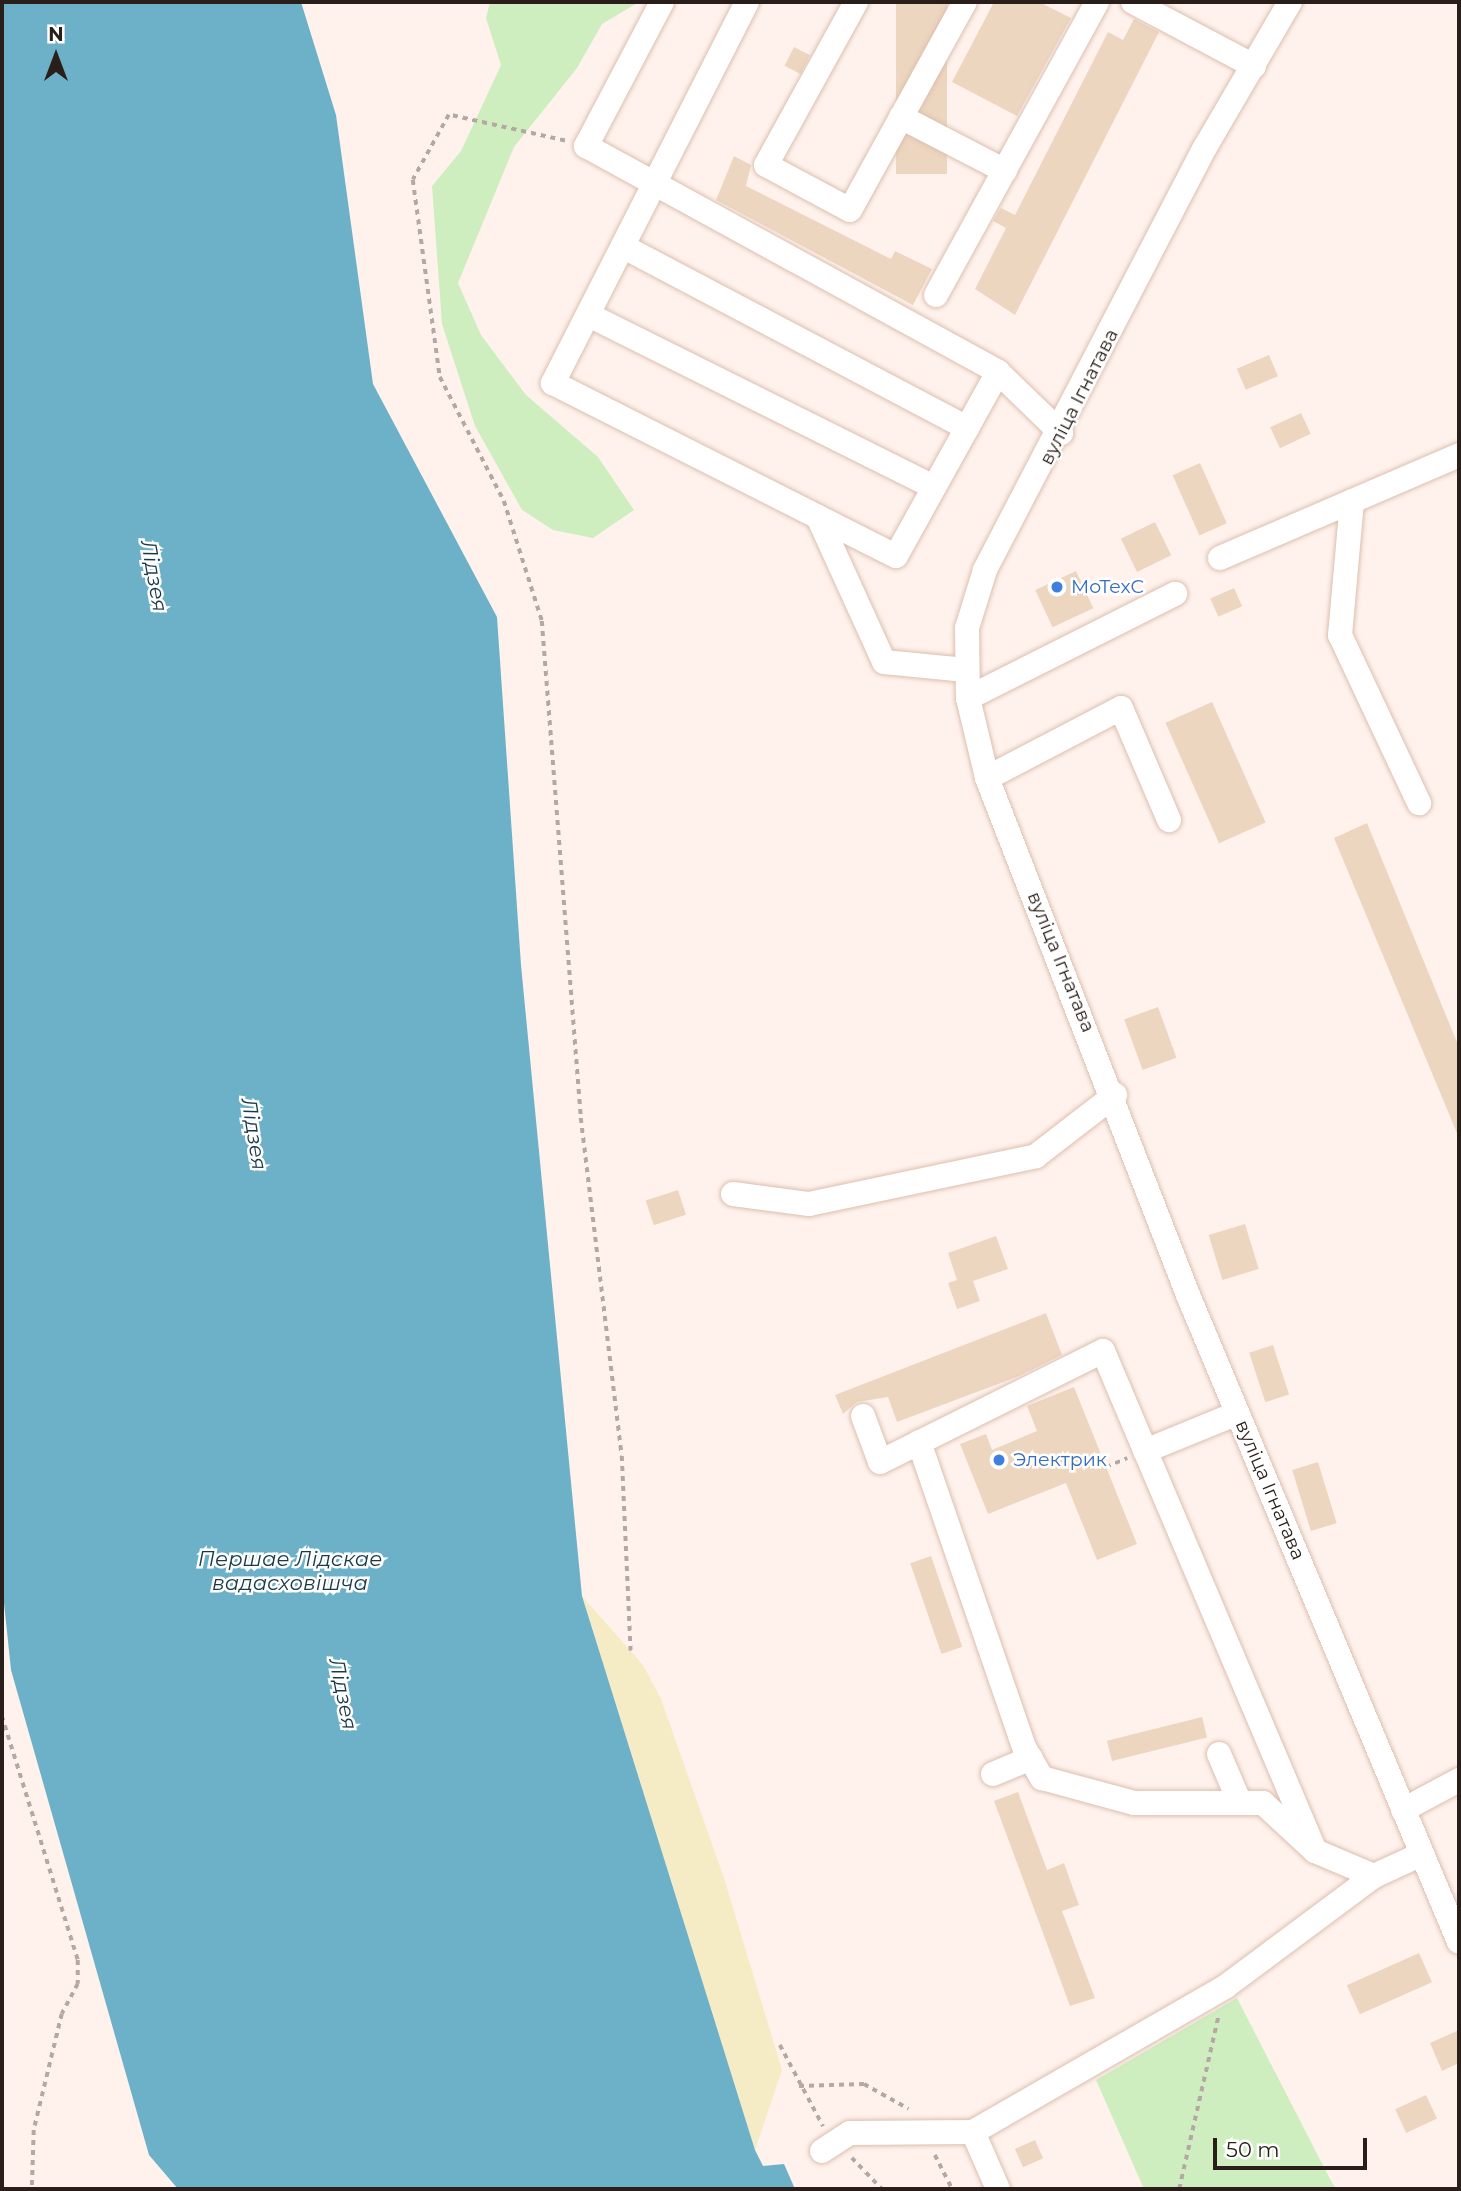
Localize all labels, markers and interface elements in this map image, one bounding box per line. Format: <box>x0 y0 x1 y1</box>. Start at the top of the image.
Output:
north arrow <box>21 21 91 91</box>
text: N <box>48 23 64 46</box>
street label: вуліца Ігнатава <box>1035 325 1123 469</box>
water label: Лідзея <box>135 538 173 614</box>
place label: MoTexC <box>1071 576 1144 598</box>
marker: MoTexC <box>1049 579 1065 595</box>
street label: вуліца Ігнатава <box>1022 888 1100 1036</box>
water label: Лідзея <box>236 1096 272 1172</box>
street label: вуліца Ігнатава <box>1230 1417 1310 1563</box>
place label: Электрик <box>1013 1449 1107 1471</box>
marker: Электрик <box>991 1452 1007 1468</box>
water label: Першае Лідскае вадасховішча <box>198 1546 382 1596</box>
water label: Лідзея <box>324 1656 362 1732</box>
scale bar <box>1216 2124 1370 2168</box>
text: 50 m <box>1226 2137 1280 2162</box>

